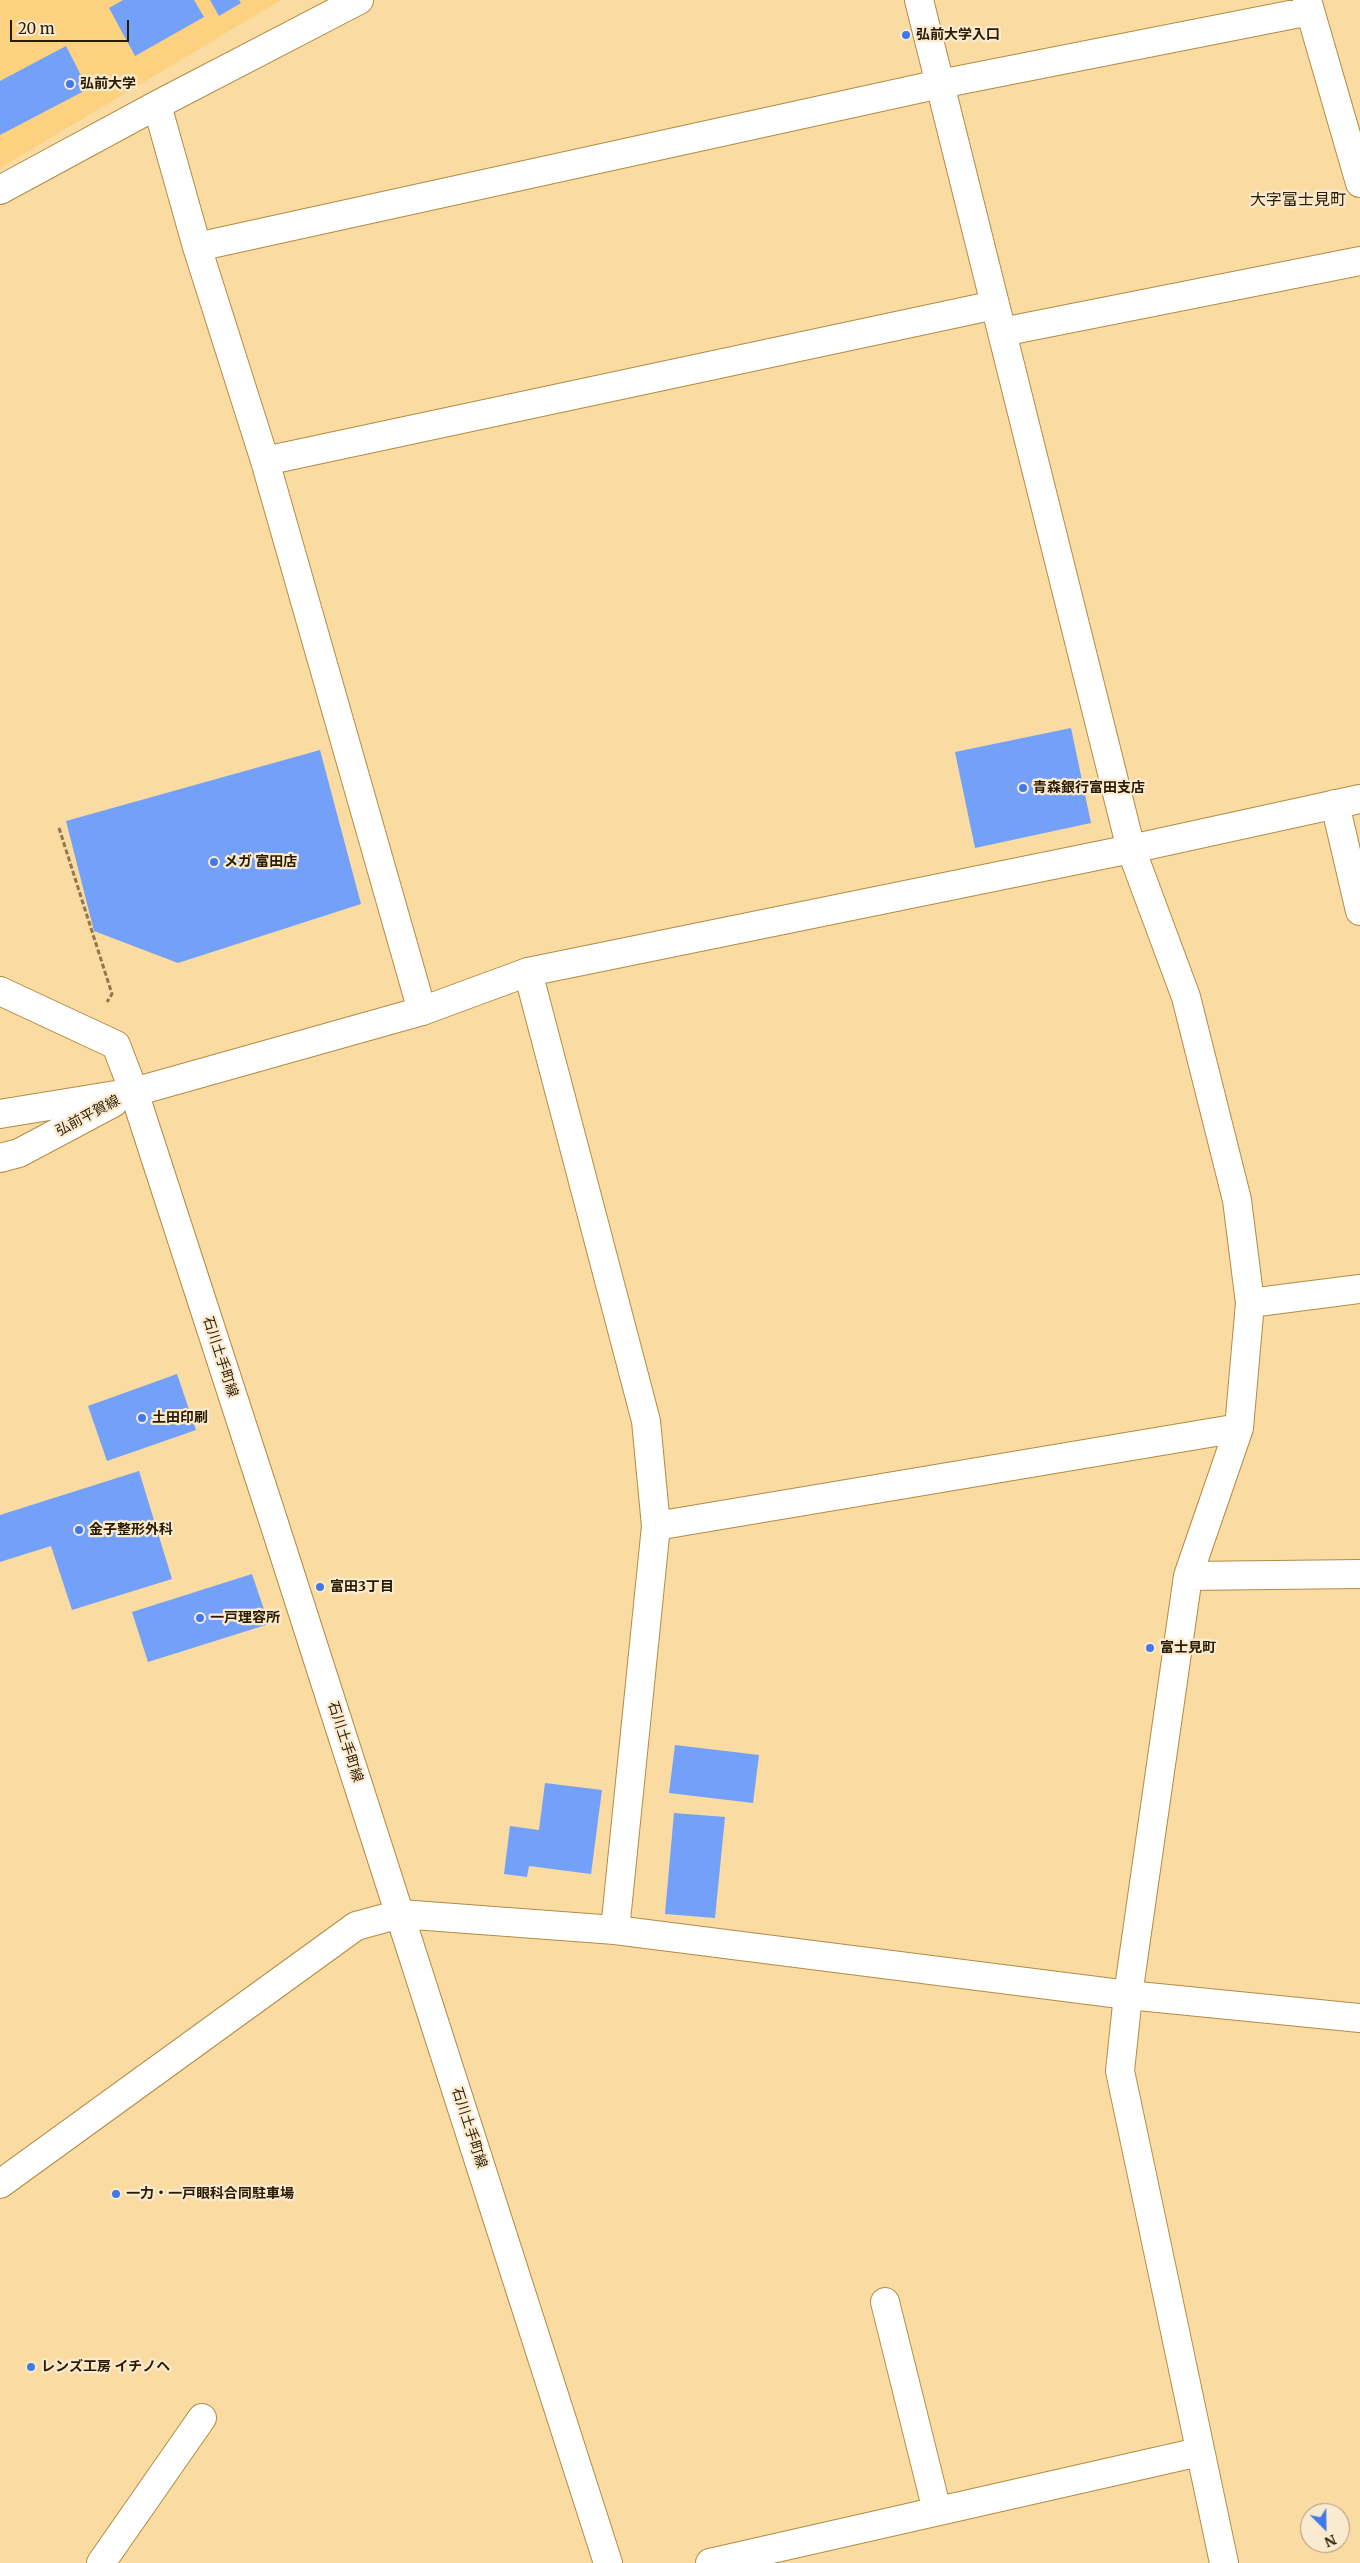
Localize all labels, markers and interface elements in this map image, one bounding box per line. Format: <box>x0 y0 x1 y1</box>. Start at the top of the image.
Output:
scale bar <box>12 10 131 42</box>
text: 20 m <box>18 19 55 38</box>
place label: 弘前大学入口 <box>916 27 1000 43</box>
marker: 弘前大学入口 <box>900 29 912 41</box>
place label: 弘前大学 <box>80 76 136 92</box>
marker: 弘前大学 <box>64 78 76 90</box>
district label: 大字富士見町 <box>1250 190 1346 210</box>
place label: 青森銀行富田支店 <box>1033 780 1145 796</box>
marker: 青森銀行富田支店 <box>1017 782 1029 794</box>
place label: メガ 富田店 <box>224 854 297 870</box>
marker: メガ 富田店 <box>208 856 220 868</box>
street label: 弘前平賀線 <box>53 1092 123 1140</box>
street label: 石川土手町線 <box>199 1314 241 1400</box>
place label: 土田印刷 <box>152 1410 208 1426</box>
marker: 土田印刷 <box>136 1412 148 1424</box>
place label: 金子整形外科 <box>89 1522 173 1538</box>
marker: 金子整形外科 <box>73 1524 85 1536</box>
place label: 富田3丁目 <box>330 1579 394 1595</box>
marker: 富田3丁目 <box>314 1581 326 1593</box>
place label: 一戸理容所 <box>210 1610 280 1626</box>
marker: 一戸理容所 <box>194 1612 206 1624</box>
place label: 富士見町 <box>1160 1640 1216 1656</box>
marker: 富士見町 <box>1144 1642 1156 1654</box>
street label: 石川土手町線 <box>324 1699 366 1785</box>
street label: 石川土手町線 <box>448 2085 490 2171</box>
place label: 一力・一戸眼科合同駐車場 <box>126 2186 294 2202</box>
marker: 一力・一戸眼科合同駐車場 <box>110 2188 122 2200</box>
place label: レンズ工房 イチノヘ <box>41 2359 170 2375</box>
marker: レンズ工房 イチノヘ <box>25 2361 37 2373</box>
north arrow <box>1300 2503 1350 2553</box>
text: N <box>1322 2530 1339 2551</box>

